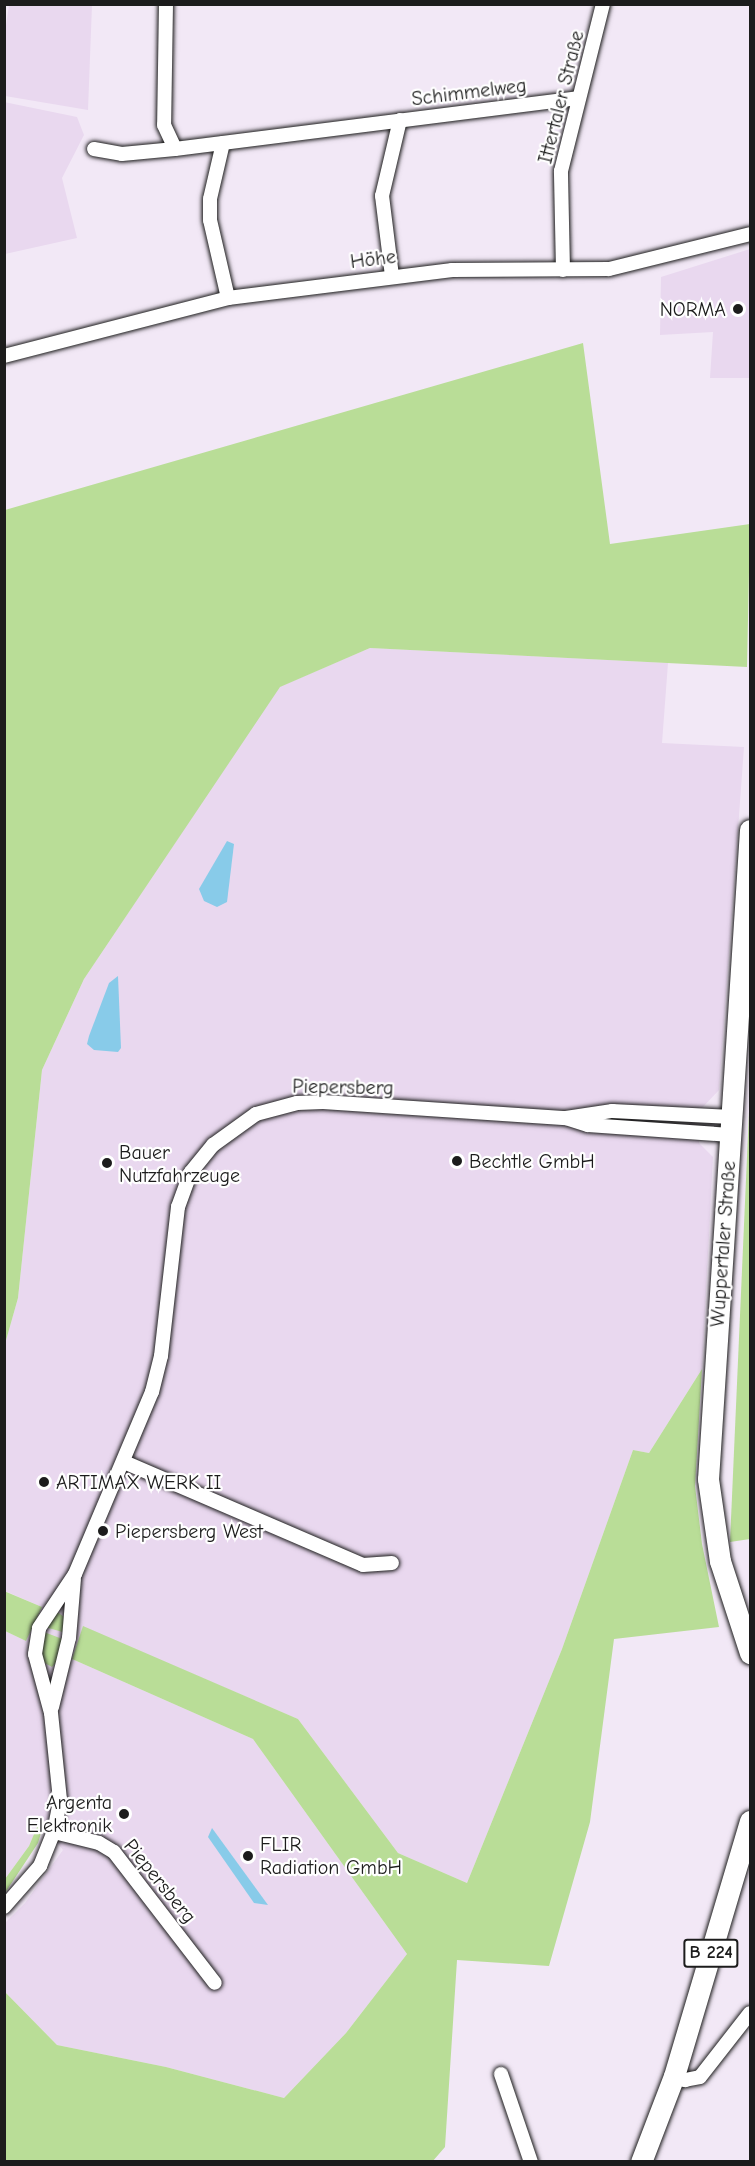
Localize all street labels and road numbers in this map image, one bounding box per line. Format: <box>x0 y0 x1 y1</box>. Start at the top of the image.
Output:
street label: Ittertaler Straße <box>533 28 589 166</box>
street label: Schimmelweg <box>410 73 528 111</box>
street label: Höhe <box>349 244 397 274</box>
street label: Piepersberg <box>292 1074 394 1100</box>
street label: Wuppertaler Straße <box>705 1160 741 1328</box>
street label: Piepersberg <box>119 1834 201 1928</box>
road number: B 224 <box>682 1938 740 1968</box>

